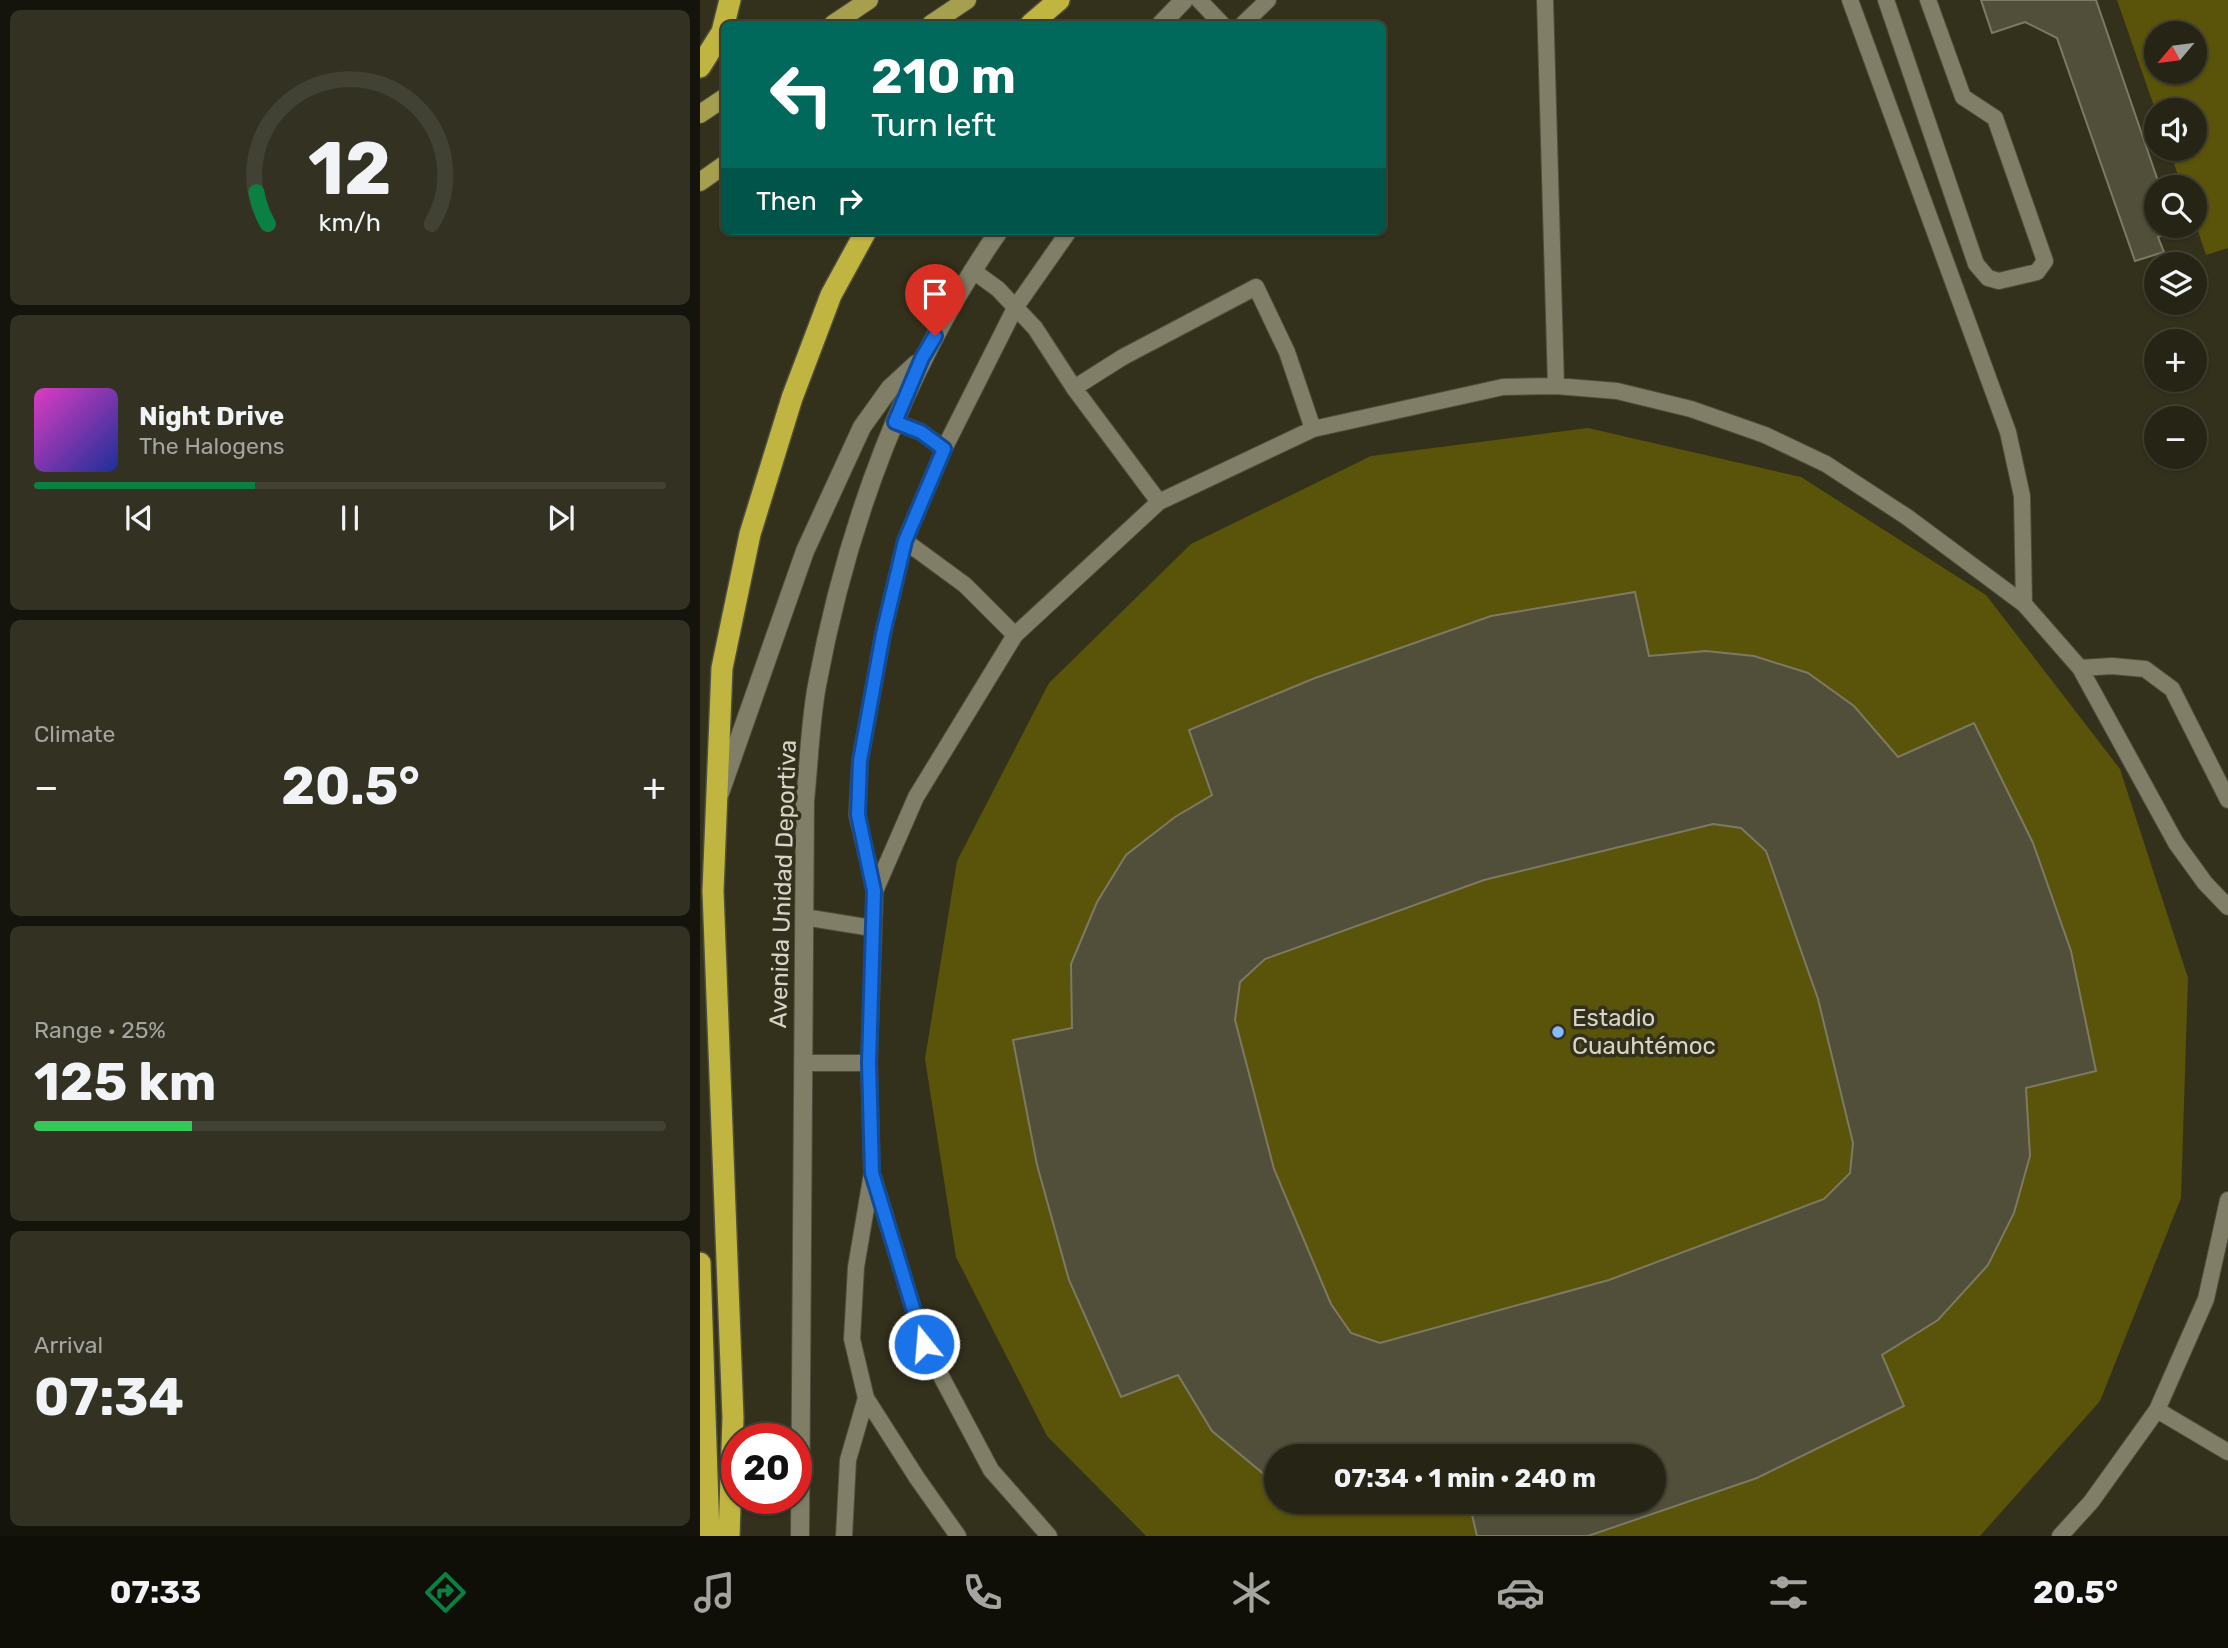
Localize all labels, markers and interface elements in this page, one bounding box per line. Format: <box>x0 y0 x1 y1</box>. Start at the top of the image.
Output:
north arrow <box>2144 21 2207 84</box>
map controls <box>2144 21 2207 469</box>
text: 210 m <box>871 47 1016 105</box>
icon: left <box>756 49 847 140</box>
button: sound <box>2144 98 2207 161</box>
text: Turn left <box>871 106 996 144</box>
text: 12 <box>308 126 392 212</box>
button: search <box>2144 175 2207 238</box>
icon: right <box>831 182 869 220</box>
text: Then <box>756 186 817 217</box>
text: km/h <box>319 207 381 236</box>
button: layers <box>2144 252 2207 315</box>
pin <box>905 264 965 336</box>
icon: arrive <box>916 275 954 313</box>
button: + <box>2144 329 2207 392</box>
text: Night Drive <box>139 401 284 432</box>
button: − <box>2144 406 2207 469</box>
text: The Halogens <box>139 432 285 460</box>
icon: previous <box>120 499 158 537</box>
icon: pause <box>331 499 369 537</box>
icon: next <box>542 499 580 537</box>
text: Climate <box>34 720 115 748</box>
street label: Avenida Unidad Deportiva <box>764 739 802 1029</box>
text: 20.5° <box>281 755 420 817</box>
text: − <box>34 764 59 810</box>
text: + <box>642 764 666 810</box>
place label: Estadio Cuauhtémoc <box>1572 1004 1716 1060</box>
text: Range · 25% <box>34 1016 166 1044</box>
marker: Estadio Cuauhtémoc <box>1550 1024 1566 1040</box>
text: 125 km <box>34 1051 216 1113</box>
position arrow <box>887 1307 961 1381</box>
text: Arrival <box>34 1331 103 1359</box>
text: 07:34 <box>34 1366 184 1428</box>
speed limit sign: 20 <box>721 1423 812 1514</box>
text: 07:34 · 1 min · 240 m <box>1334 1463 1596 1494</box>
icon: directions <box>421 1568 470 1617</box>
icon: music <box>690 1568 739 1617</box>
icon: phone <box>958 1568 1007 1617</box>
icon: climate <box>1227 1568 1276 1617</box>
icon: car <box>1496 1568 1545 1617</box>
icon: filters <box>1764 1568 1813 1617</box>
text: 07:33 <box>110 1573 201 1611</box>
text: 20.5° <box>2033 1573 2118 1611</box>

